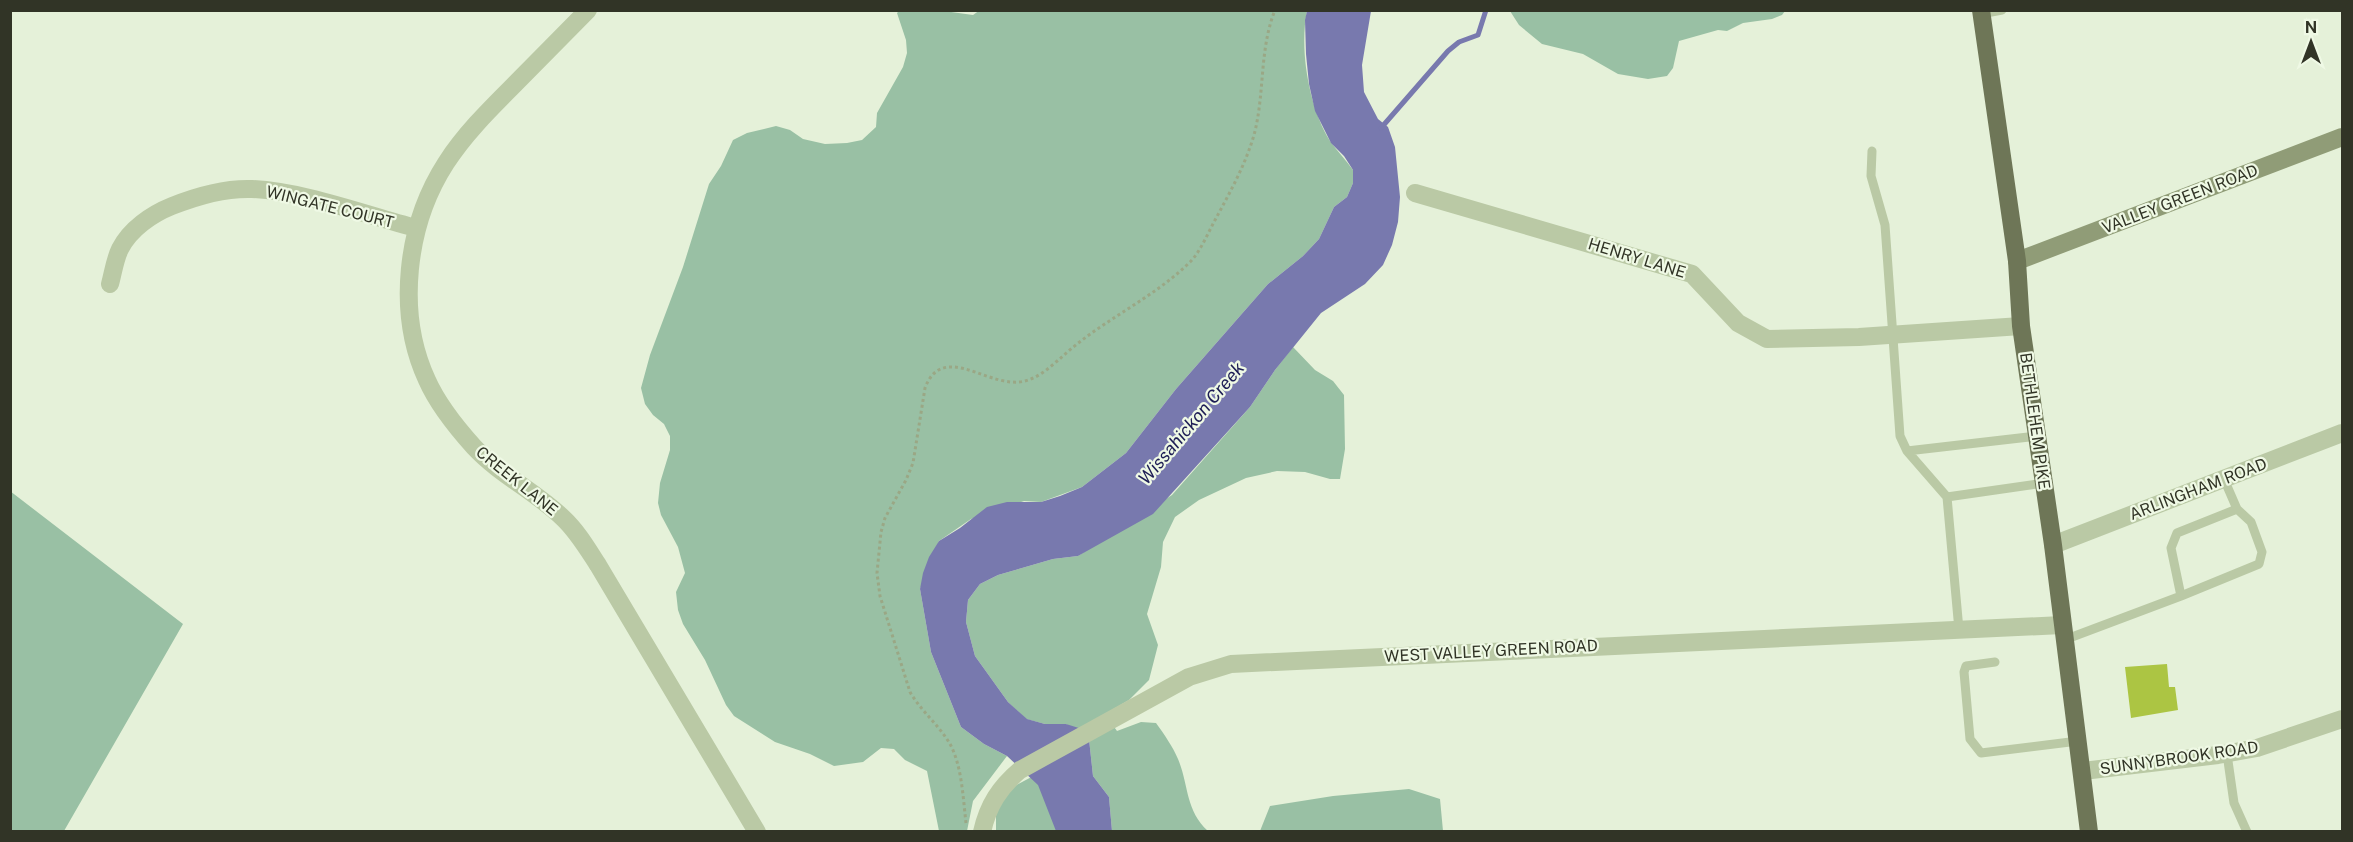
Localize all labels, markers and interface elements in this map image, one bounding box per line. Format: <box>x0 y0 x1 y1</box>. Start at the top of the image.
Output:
north arrow <box>2281 12 2341 72</box>
text: N <box>2305 18 2317 37</box>
street label: VALLEY GREEN ROAD <box>2099 161 2261 237</box>
street label: WINGATE COURT <box>264 182 396 232</box>
street label: HENRY LANE <box>1586 234 1688 282</box>
street label: BETHLEHEM PIKE <box>2016 351 2054 491</box>
water label: Wissahickon Creek <box>1134 357 1248 488</box>
street label: CREEK LANE <box>472 442 562 520</box>
street label: ARLINGHAM ROAD <box>2127 454 2269 524</box>
street label: WEST VALLEY GREEN ROAD <box>1384 636 1598 666</box>
street label: SUNNYBROOK ROAD <box>2099 737 2259 779</box>

